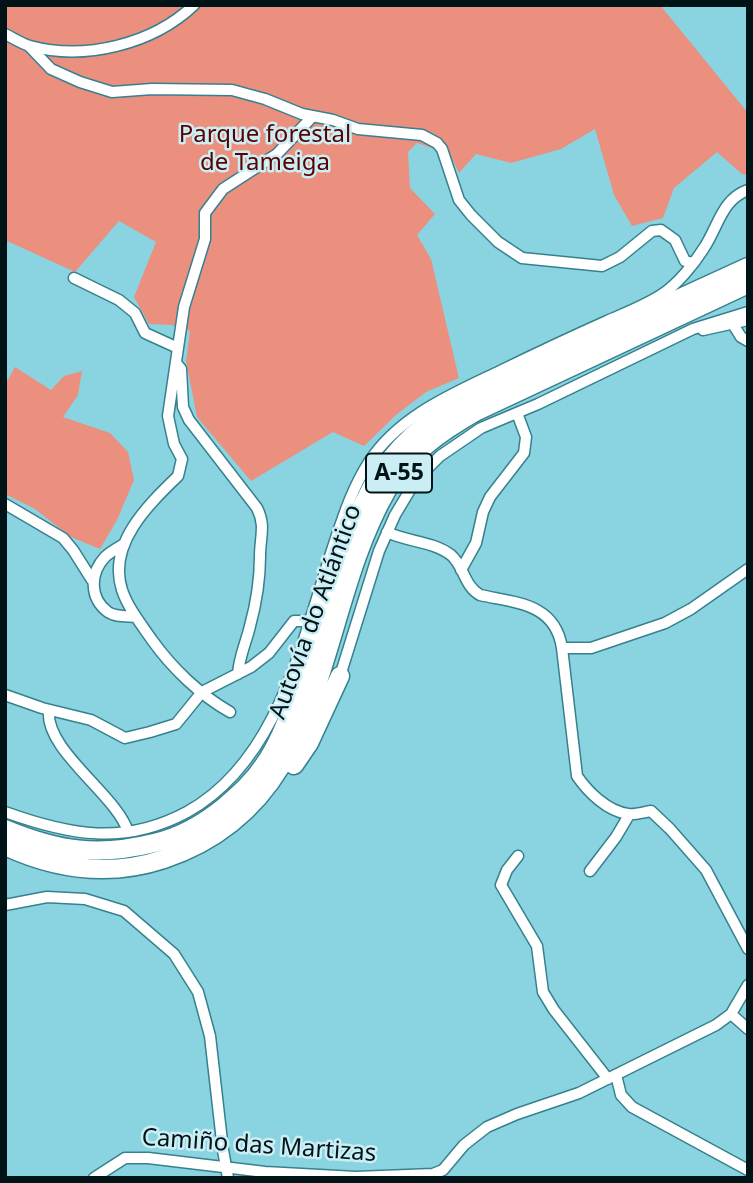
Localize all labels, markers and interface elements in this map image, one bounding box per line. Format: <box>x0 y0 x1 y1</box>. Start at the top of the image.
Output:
park label: Parque forestal de Tameiga <box>179 121 351 177</box>
road number: A-55 <box>366 453 432 492</box>
street label: Autovía do Atlántico <box>264 501 368 723</box>
street label: Camiño das Martizas <box>141 1123 377 1169</box>

